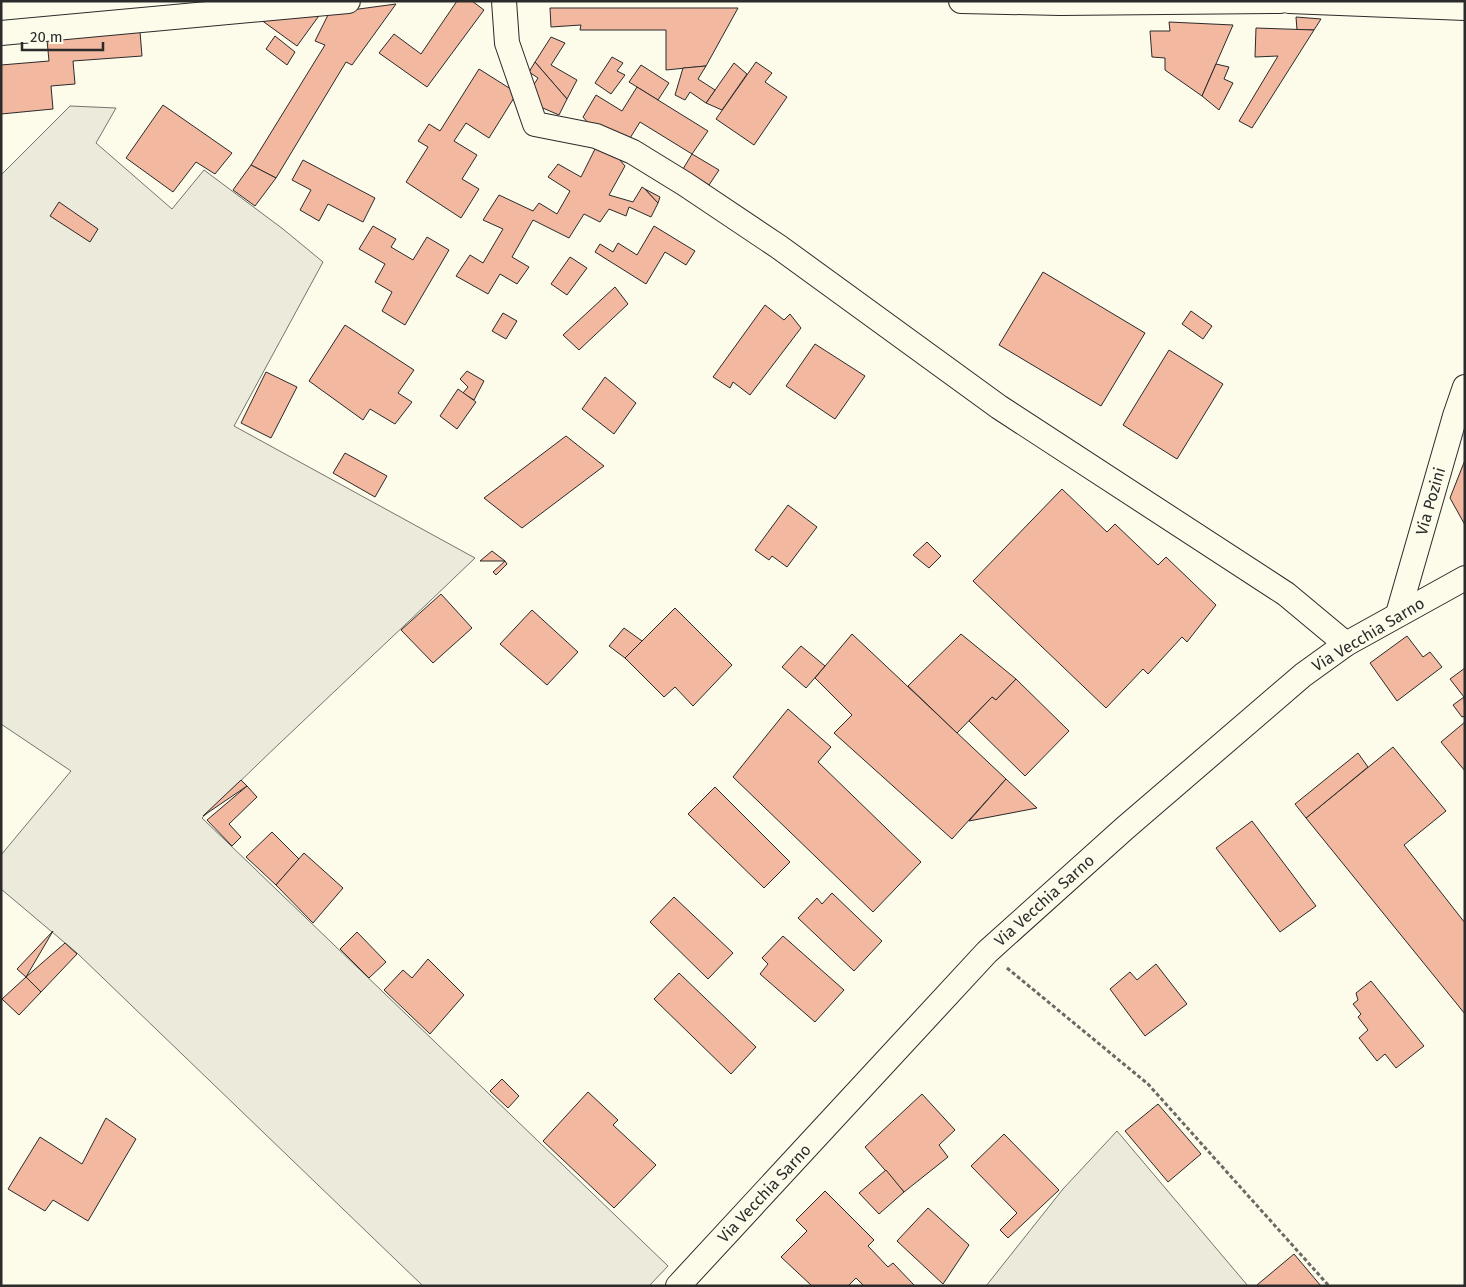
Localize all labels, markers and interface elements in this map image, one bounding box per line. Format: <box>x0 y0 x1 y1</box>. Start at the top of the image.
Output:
scale bar <box>22 20 104 52</box>
text: 20 m <box>30 28 63 46</box>
street label: Via Pozini <box>1412 465 1449 537</box>
street label: Via Vecchia Sarno <box>1309 593 1428 675</box>
street label: Via Vecchia Sarno <box>991 851 1098 950</box>
street label: Via Vecchia Sarno <box>714 1140 815 1247</box>

